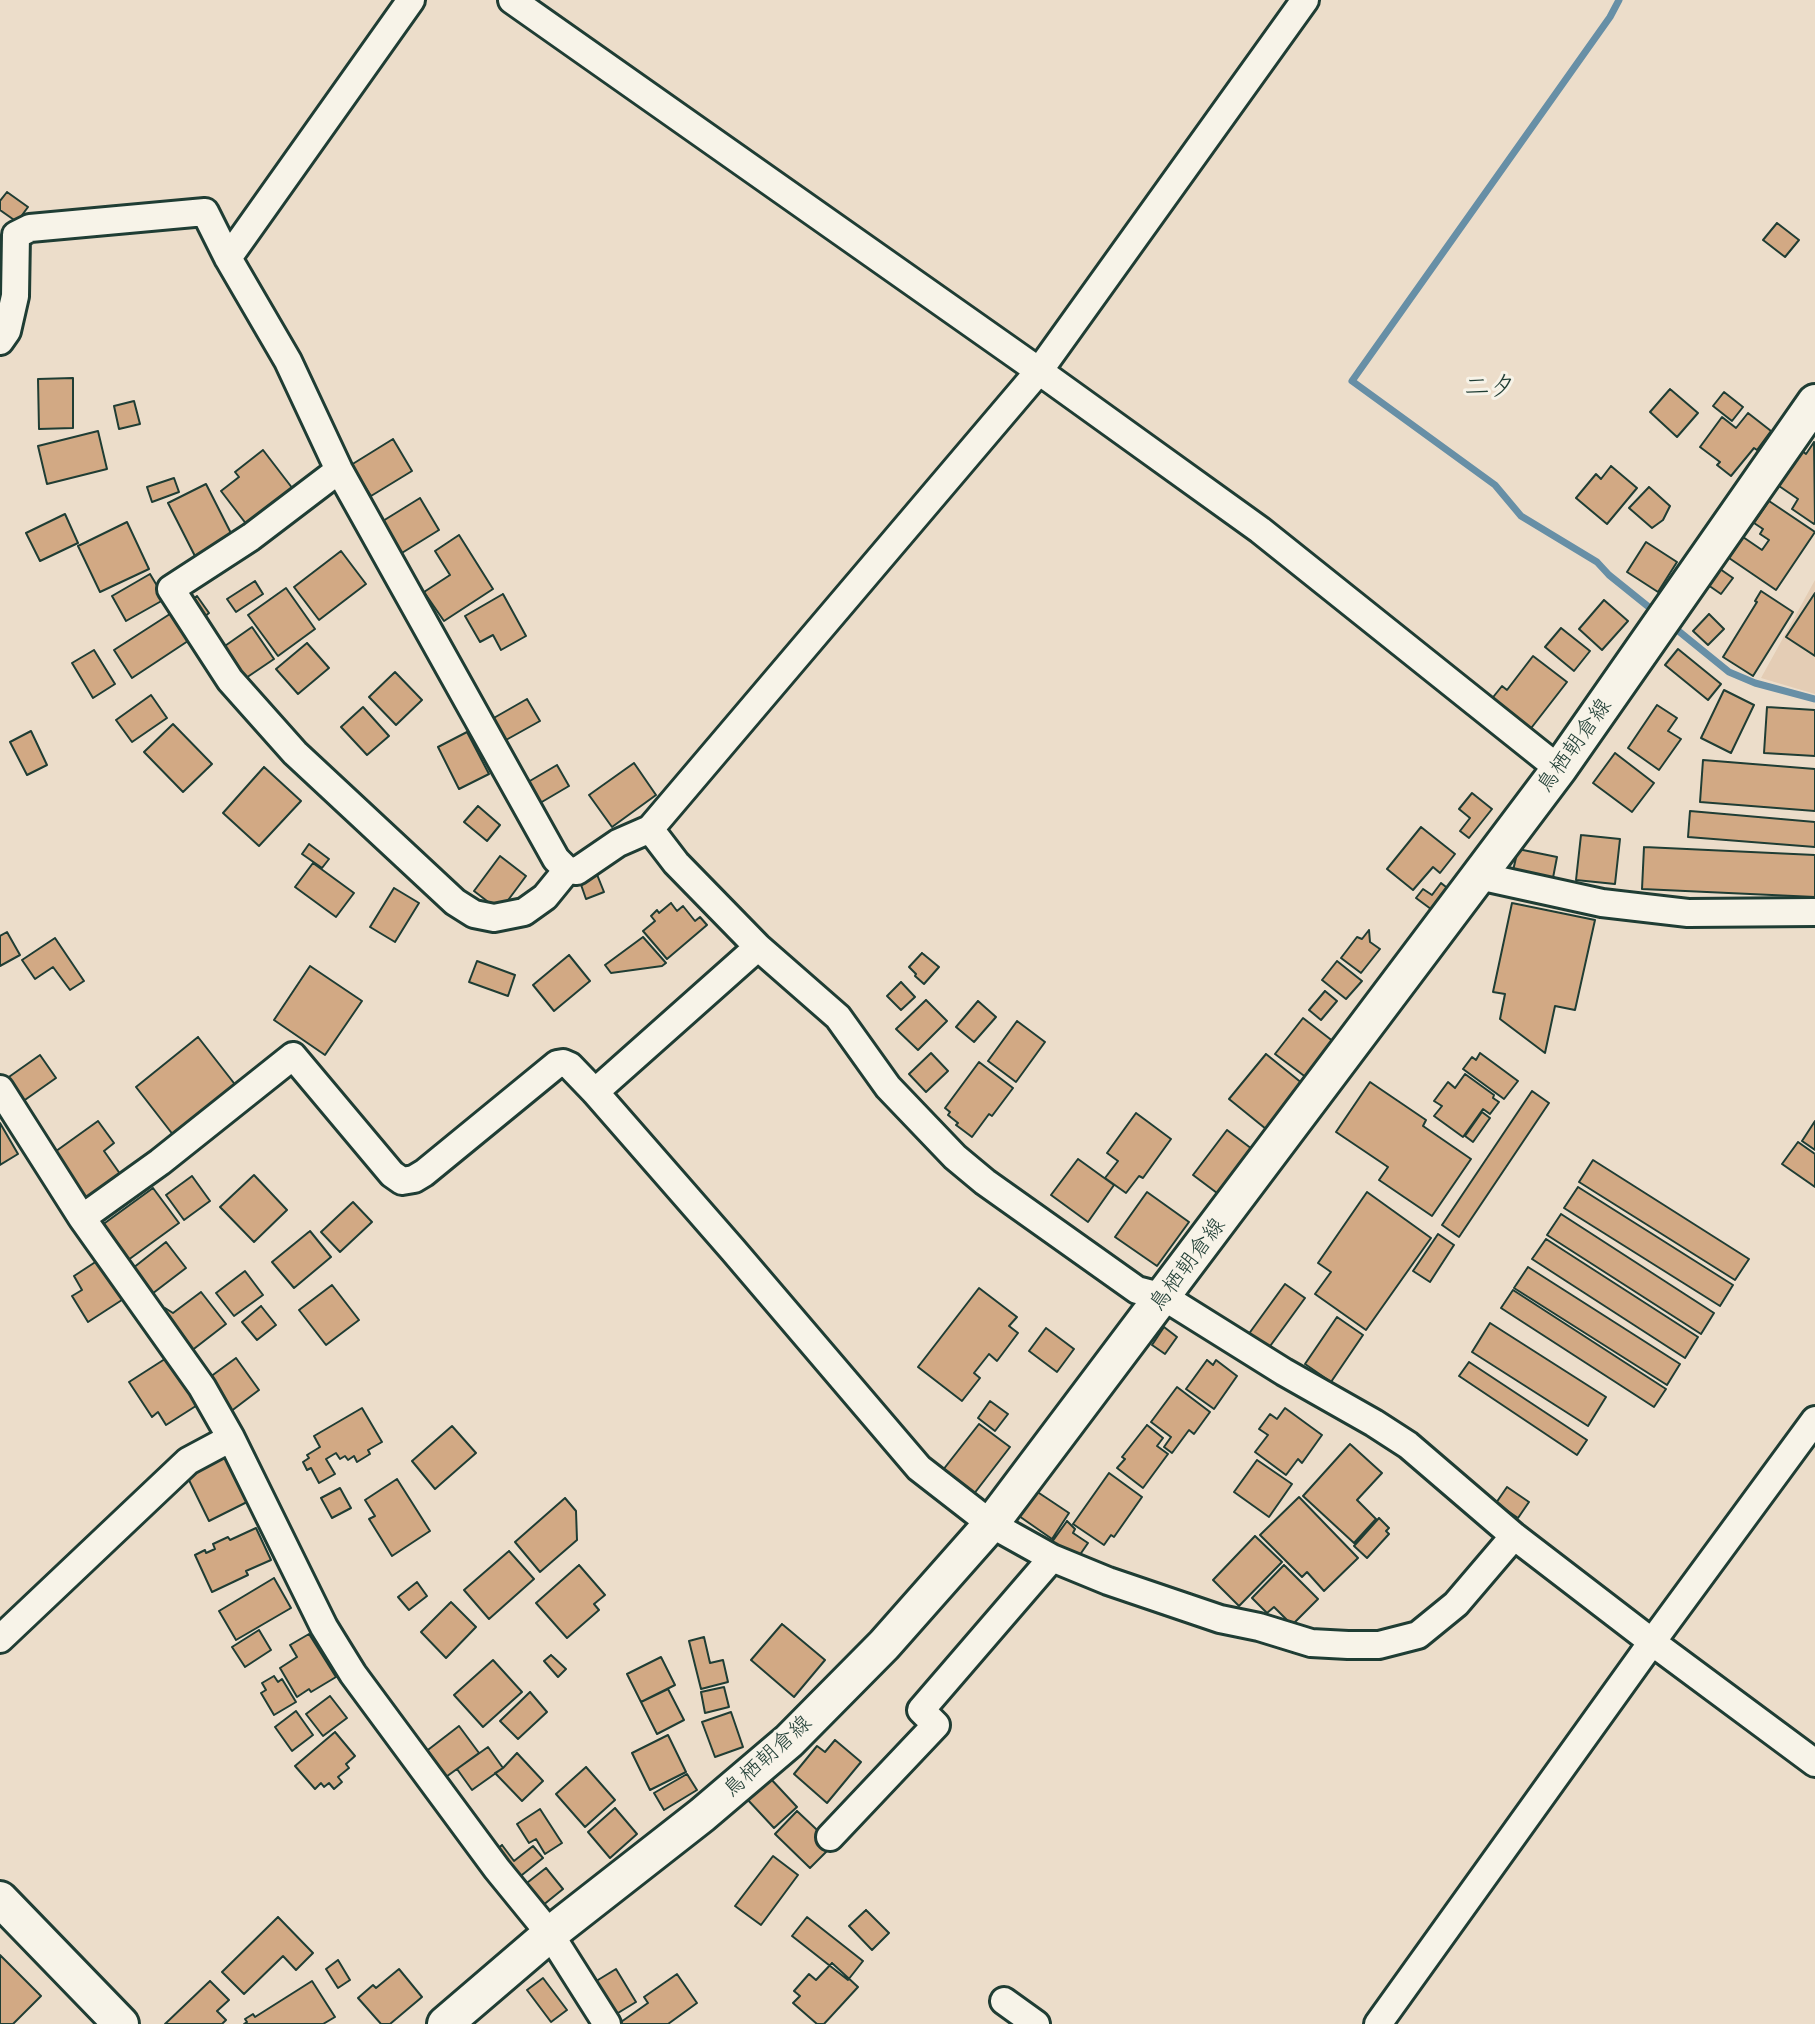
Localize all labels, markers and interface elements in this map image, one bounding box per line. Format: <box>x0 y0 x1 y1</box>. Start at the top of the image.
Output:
district label: 二夕 <box>1464 372 1516 404</box>
street label: 鳥栖朝倉線 <box>1532 694 1618 798</box>
street label: 鳥栖朝倉線 <box>1144 1213 1232 1317</box>
street label: 鳥栖朝倉線 <box>718 1710 818 1804</box>

